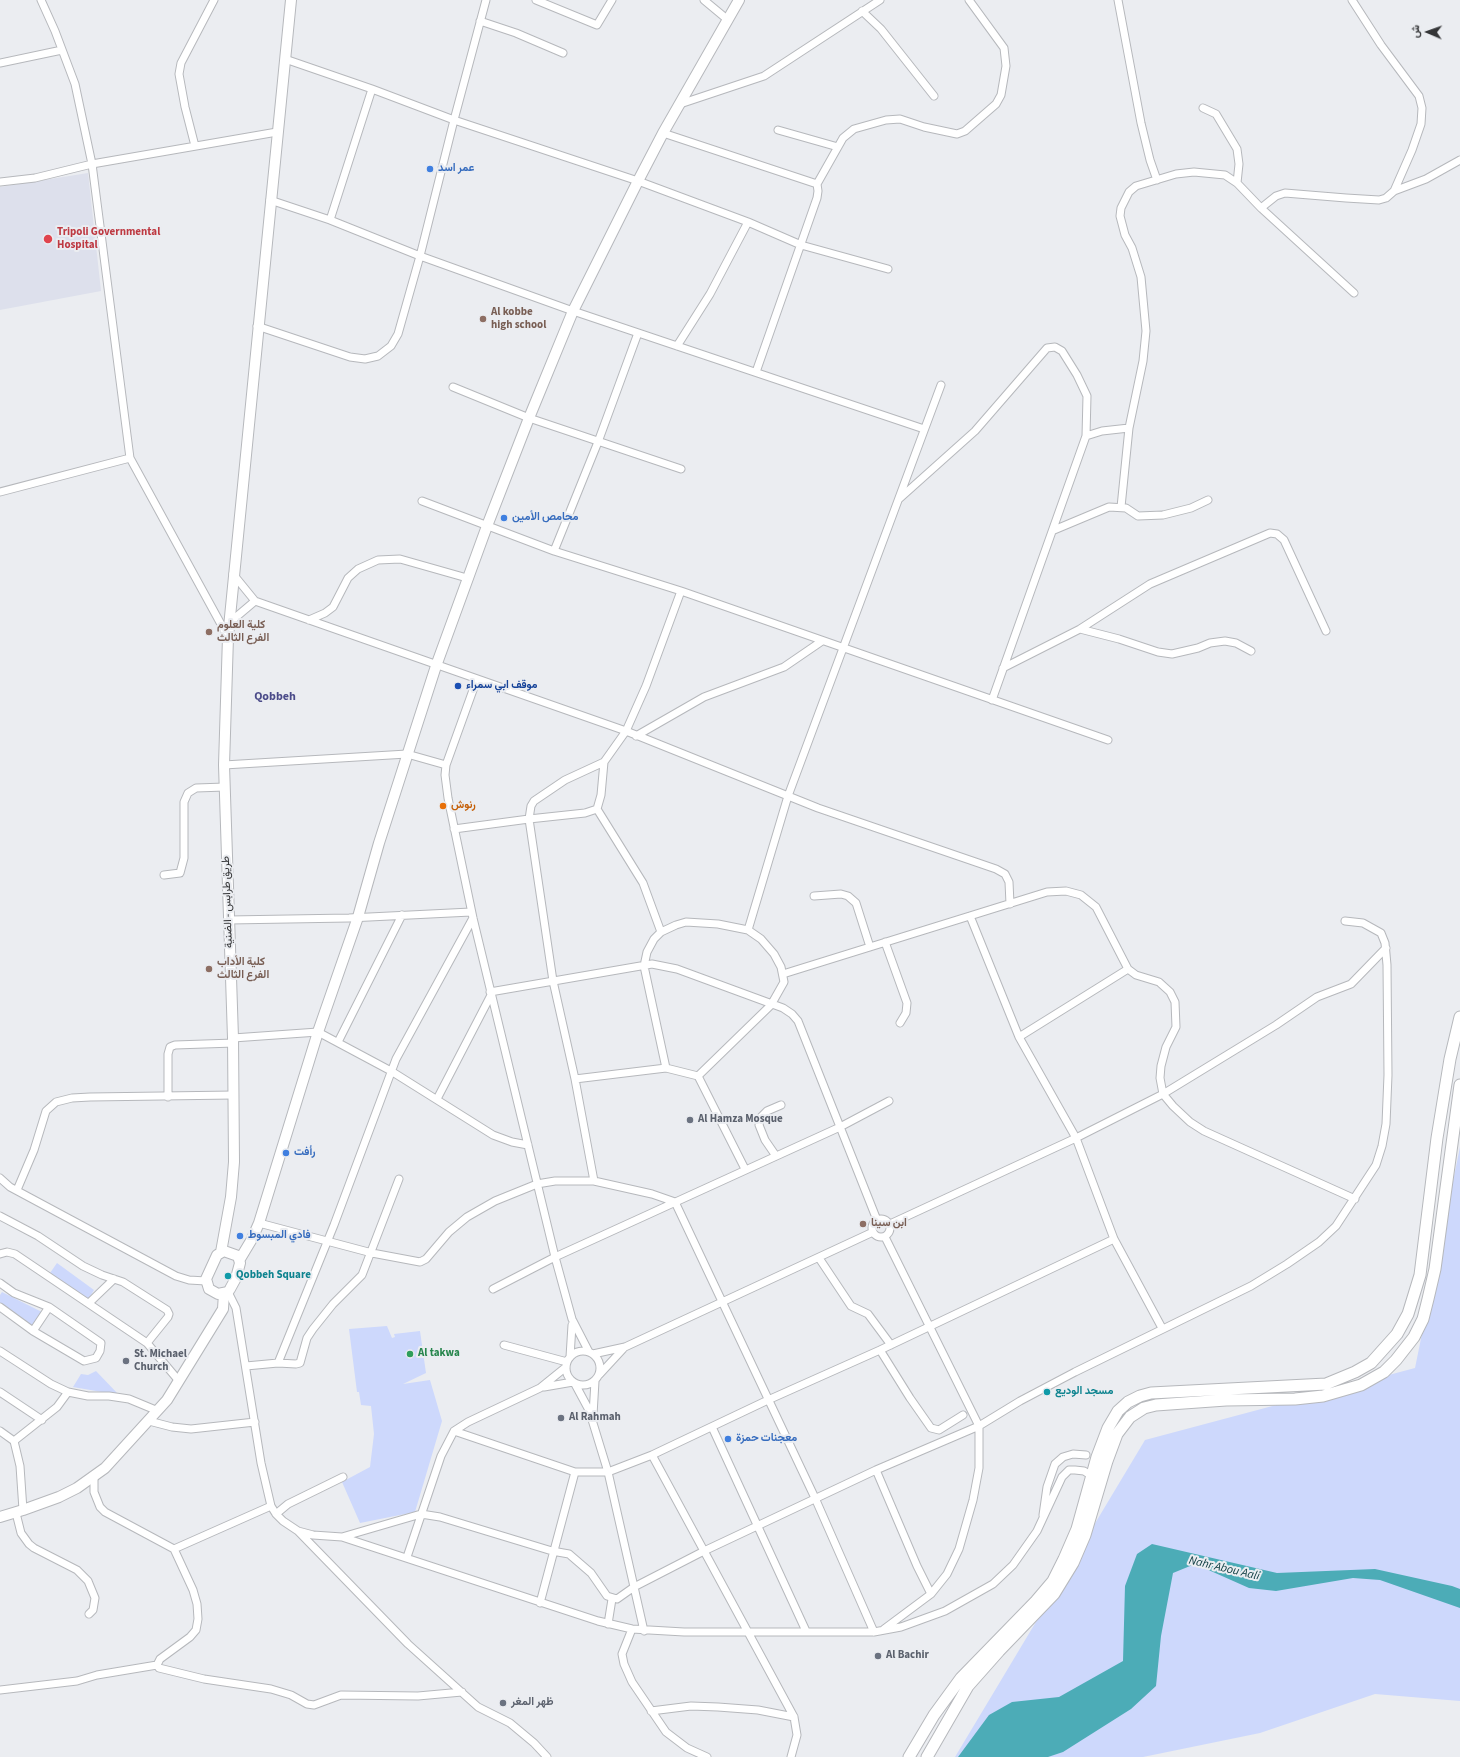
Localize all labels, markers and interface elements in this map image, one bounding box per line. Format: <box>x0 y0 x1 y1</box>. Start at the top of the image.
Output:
north arrow <box>1408 12 1448 52</box>
text: ش <box>1408 25 1423 38</box>
place label: عمر اسد <box>438 162 474 176</box>
marker: عمر اسد <box>425 164 435 174</box>
place label: Tripoli Governmental Hospital <box>57 226 160 252</box>
marker: Tripoli Governmental Hospital <box>42 233 54 245</box>
place label: Al kobbe high school <box>491 306 546 332</box>
marker: Al kobbe high school <box>478 314 488 324</box>
place label: محامص الأمين <box>512 511 578 525</box>
marker: محامص الأمين <box>499 513 509 523</box>
place label: كلية العلوم الفرع الثالث <box>217 619 269 645</box>
marker: كلية العلوم الفرع الثالث <box>204 627 214 637</box>
place label: موقف ابي سمراء <box>466 679 538 693</box>
marker: موقف ابي سمراء <box>453 681 463 691</box>
district label: Qobbeh <box>254 690 296 704</box>
place label: رنوش <box>451 799 476 813</box>
marker: رنوش <box>438 801 448 811</box>
street label: طريق طرابس - الضنية <box>220 856 236 948</box>
place label: كلية الأداب الفرع الثالث <box>217 956 269 982</box>
marker: كلية الأداب الفرع الثالث <box>204 964 214 974</box>
place label: Al Hamza Mosque <box>698 1113 783 1127</box>
marker: Al Hamza Mosque <box>685 1115 695 1125</box>
place label: رأفت <box>294 1146 316 1160</box>
marker: رأفت <box>281 1148 291 1158</box>
place label: ابن سينا <box>871 1217 907 1231</box>
marker: ابن سينا <box>858 1219 868 1229</box>
place label: فادي المبسوط <box>248 1229 311 1243</box>
marker: فادي المبسوط <box>235 1231 245 1241</box>
place label: Qobbeh Square <box>236 1269 311 1283</box>
marker: Qobbeh Square <box>223 1271 233 1281</box>
place label: Al takwa <box>418 1347 460 1361</box>
place label: St. Michael Church <box>134 1348 187 1374</box>
marker: Al takwa <box>405 1349 415 1359</box>
marker: St. Michael Church <box>121 1356 131 1366</box>
place label: مسجد الوديع <box>1055 1385 1113 1399</box>
marker: مسجد الوديع <box>1042 1387 1052 1397</box>
place label: Al Rahmah <box>569 1411 621 1425</box>
marker: Al Rahmah <box>556 1413 566 1423</box>
place label: معجنات حمزة <box>736 1432 797 1446</box>
marker: معجنات حمزة <box>723 1434 733 1444</box>
water label: Nahr Abou Aali <box>1187 1554 1261 1584</box>
place label: Al Bachir <box>886 1649 929 1663</box>
marker: Al Bachir <box>873 1651 883 1661</box>
place label: ظهر المغر <box>511 1696 553 1710</box>
marker: ظهر المغر <box>498 1698 508 1708</box>

